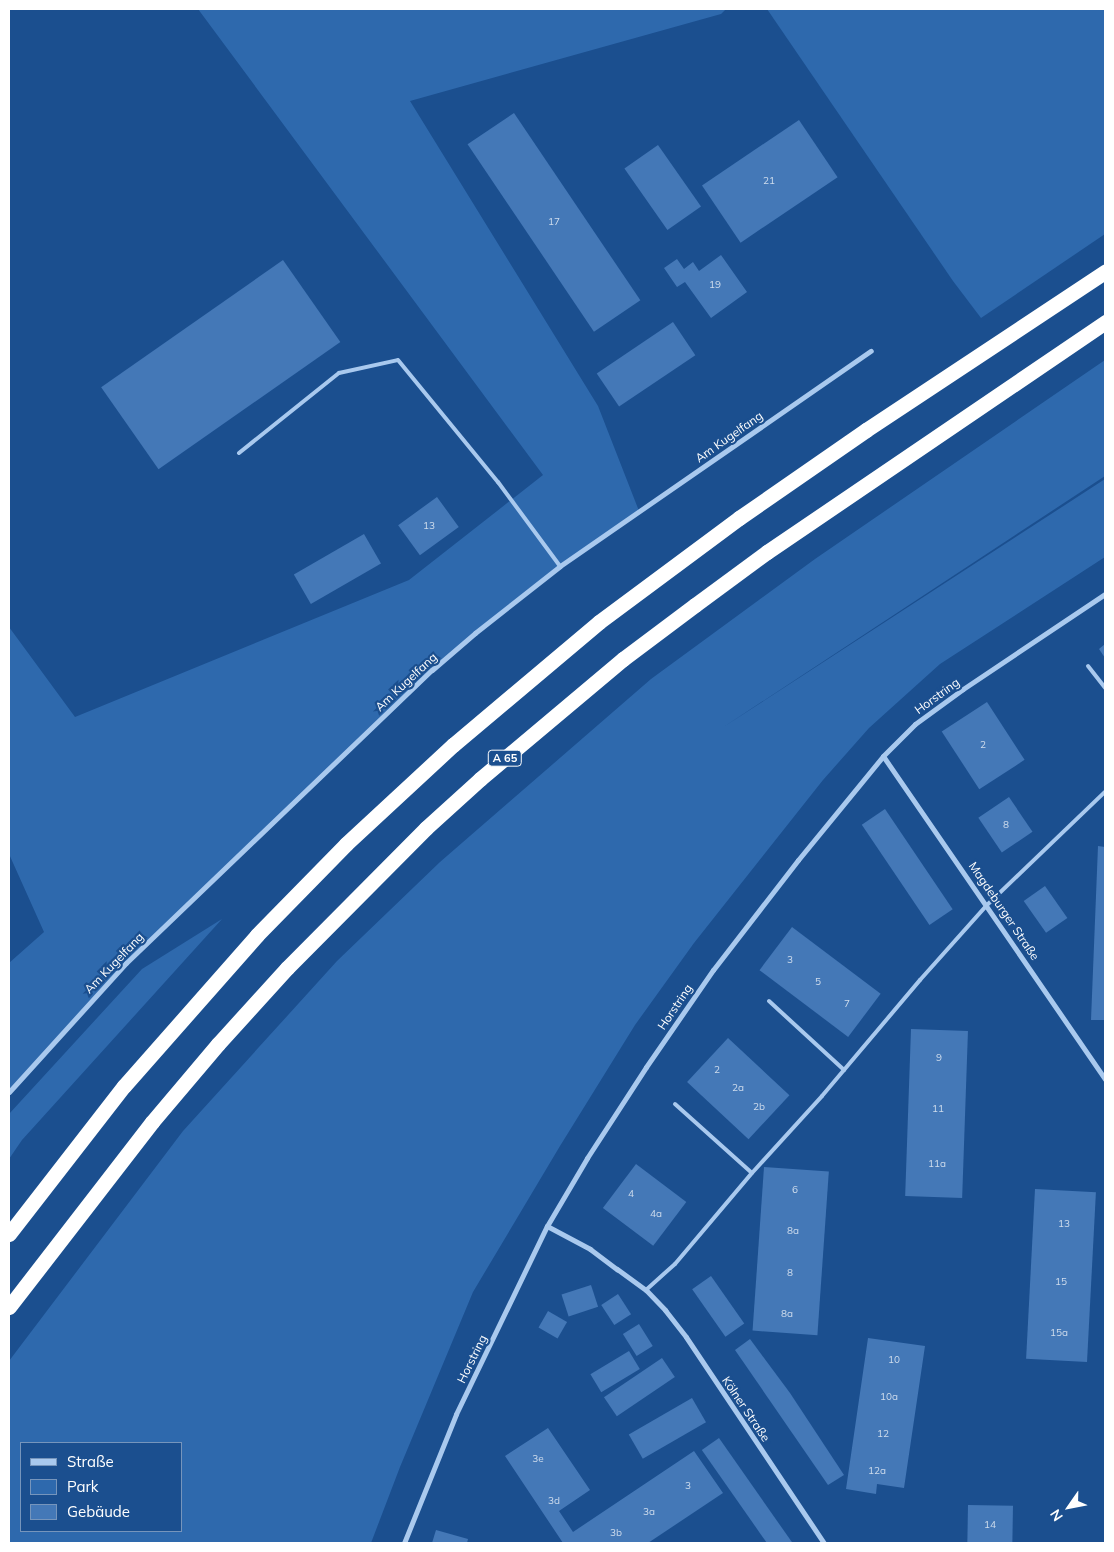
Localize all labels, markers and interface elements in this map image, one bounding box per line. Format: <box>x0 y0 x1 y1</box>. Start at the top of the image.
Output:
house number: 21 <box>763 175 775 187</box>
house number: 17 <box>548 216 560 228</box>
house number: 19 <box>709 279 721 291</box>
street label: Am Kugelfang <box>693 408 765 466</box>
house number: 13 <box>423 520 435 532</box>
street label: Am Kugelfang <box>372 650 440 714</box>
street label: Horstring <box>912 675 962 717</box>
house number: 2 <box>980 739 986 751</box>
road number: A 65 <box>488 750 522 766</box>
house number: 8 <box>1003 819 1009 831</box>
street label: Magdeburger Straße <box>966 859 1042 963</box>
street label: Am Kugelfang <box>81 930 147 996</box>
house number: 3 <box>787 954 793 966</box>
house number: 5 <box>815 976 821 988</box>
street label: Horstring <box>655 981 695 1033</box>
house number: 7 <box>844 998 850 1010</box>
house number: 9 <box>936 1052 942 1064</box>
house number: 2 <box>714 1064 720 1076</box>
house number: 2a <box>732 1082 744 1094</box>
house number: 2b <box>753 1101 765 1113</box>
house number: 11 <box>932 1103 944 1115</box>
house number: 11a <box>928 1158 946 1170</box>
house number: 6 <box>792 1184 798 1196</box>
house number: 4 <box>628 1188 634 1200</box>
house number: 4a <box>650 1208 662 1220</box>
house number: 13 <box>1058 1218 1070 1230</box>
house number: 8a <box>787 1225 799 1237</box>
house number: 8 <box>787 1267 793 1279</box>
house number: 15 <box>1055 1276 1067 1288</box>
house number: 8a <box>781 1308 793 1320</box>
house number: 15a <box>1050 1327 1068 1339</box>
street label: Horstring <box>454 1333 490 1385</box>
house number: 10 <box>888 1354 900 1366</box>
street label: Kölner Straße <box>719 1374 773 1444</box>
house number: 10a <box>880 1391 898 1403</box>
house number: 12 <box>877 1428 889 1440</box>
legend <box>20 1442 182 1532</box>
text: Straße <box>67 1452 114 1471</box>
house number: 3e <box>532 1453 544 1465</box>
house number: 12a <box>868 1465 886 1477</box>
text: Park <box>67 1477 99 1496</box>
house number: 3 <box>685 1480 691 1492</box>
north arrow <box>1044 1482 1094 1532</box>
house number: 3d <box>548 1495 560 1507</box>
text: Gebäude <box>67 1502 130 1521</box>
house number: 3a <box>643 1506 655 1518</box>
text: N <box>1046 1506 1067 1525</box>
house number: 14 <box>984 1519 996 1531</box>
house number: 3b <box>610 1527 622 1539</box>

